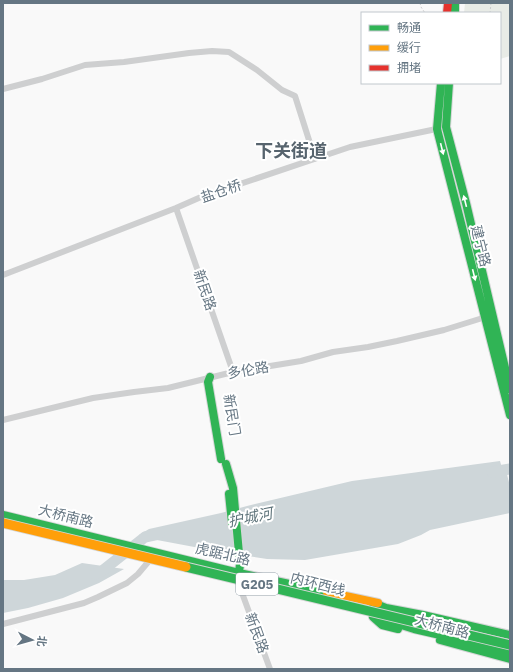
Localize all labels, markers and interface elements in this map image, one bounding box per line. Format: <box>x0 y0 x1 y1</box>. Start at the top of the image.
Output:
legend <box>361 12 501 84</box>
text: 畅通 <box>397 20 421 35</box>
text: 缓行 <box>397 40 421 55</box>
text: 拥堵 <box>397 60 421 75</box>
district label: 下关街道 <box>255 139 327 162</box>
one-way arrow <box>439 143 445 155</box>
street label: 盐仓桥 <box>198 176 244 206</box>
one-way arrow <box>462 195 468 207</box>
street label: 建宁路 <box>467 223 495 269</box>
street label: 新民路 <box>190 267 220 313</box>
one-way arrow <box>471 269 477 281</box>
street label: 多伦路 <box>226 357 270 383</box>
street label: 新民门 <box>220 393 244 437</box>
street label: 大桥南路 <box>37 500 95 532</box>
water label: 护城河 <box>226 503 277 531</box>
street label: 虎踞北路 <box>194 539 252 569</box>
street label: 内环西线 <box>289 568 347 600</box>
road number: G205 <box>236 573 278 595</box>
street label: 新民路 <box>241 610 273 656</box>
street label: 大桥南路 <box>413 610 471 642</box>
north arrow <box>12 620 52 660</box>
text: 北 <box>34 635 49 647</box>

